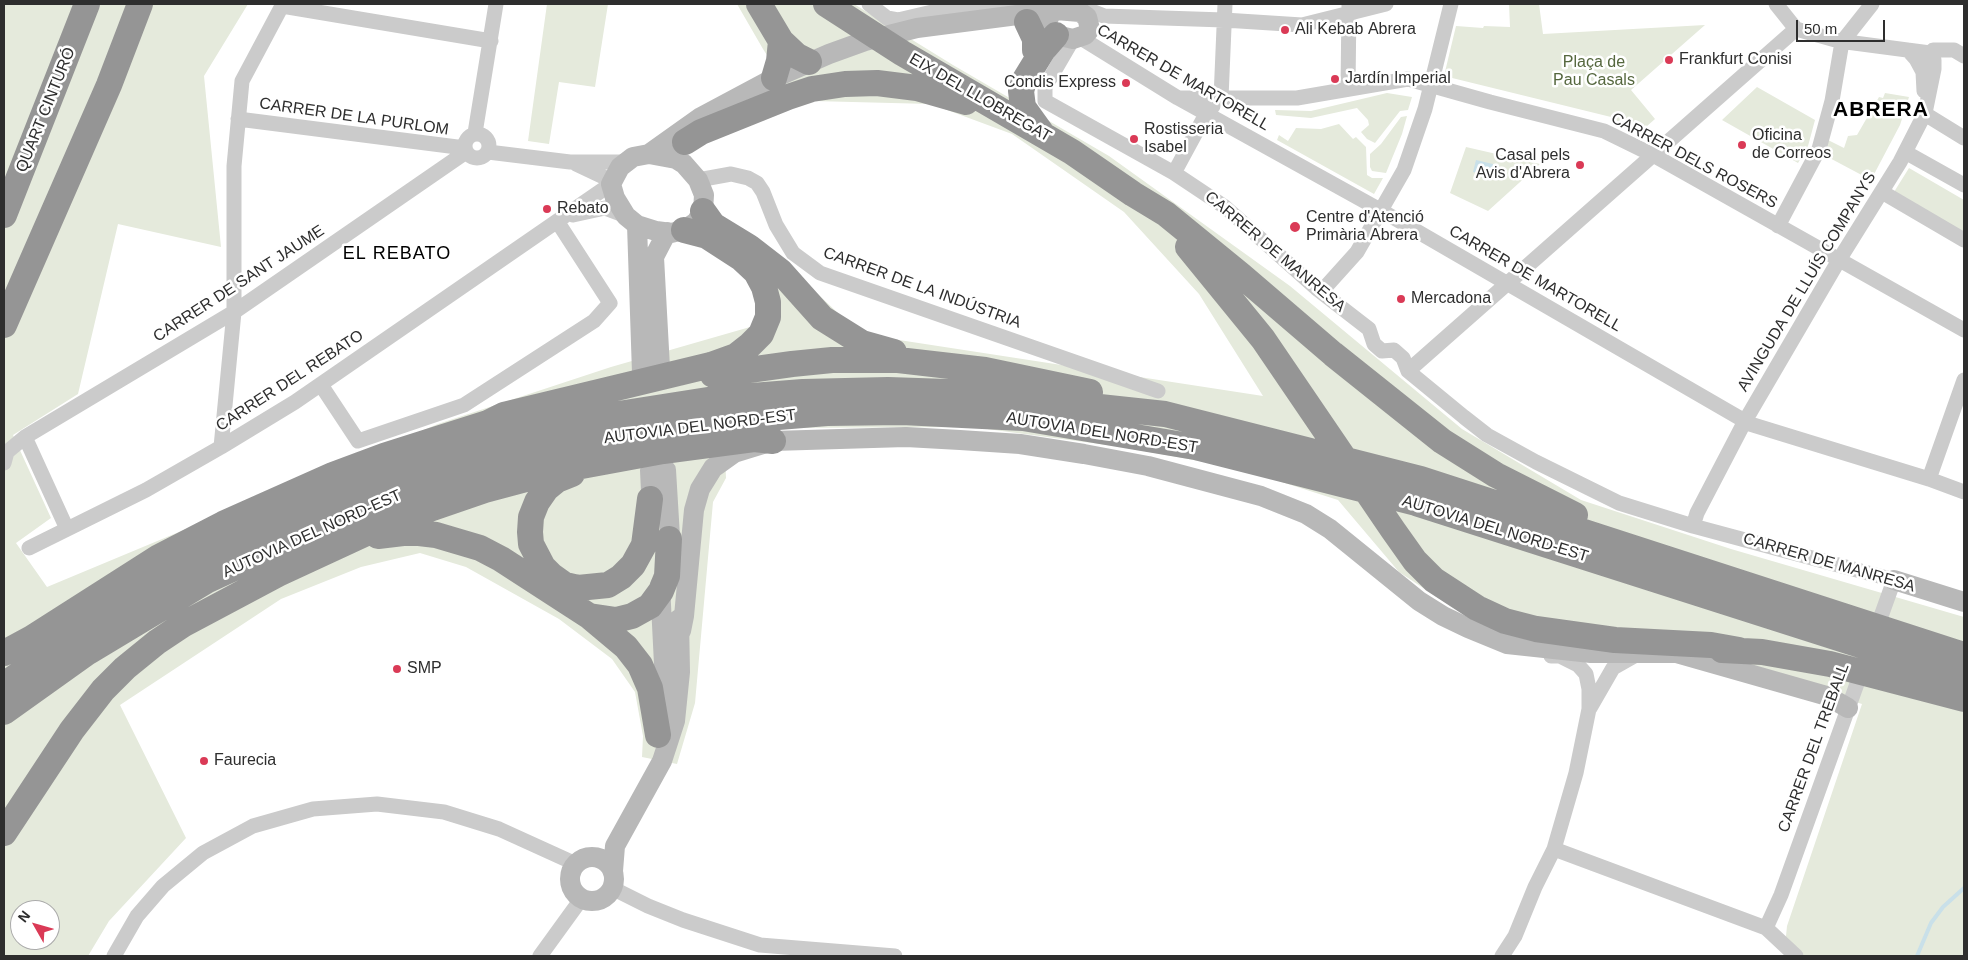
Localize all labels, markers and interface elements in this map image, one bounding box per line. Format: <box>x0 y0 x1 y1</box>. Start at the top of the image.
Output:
scale bar <box>1798 10 1887 42</box>
place label: Ali Kebab Abrera <box>1295 20 1416 40</box>
text: 50 m <box>1804 20 1837 37</box>
street label: CARRER DE MARTORELL <box>1093 21 1273 135</box>
marker: Ali Kebab Abrera <box>1279 24 1291 36</box>
street label: QUART CINTURÓ <box>12 45 80 175</box>
street label: EIX DEL LLOBREGAT <box>906 50 1054 146</box>
place label: Frankfurt Conisi <box>1679 50 1792 70</box>
park label: Plaça de Pau Casals <box>1553 53 1635 91</box>
marker: Frankfurt Conisi <box>1663 54 1675 66</box>
place label: Jardín Imperial <box>1345 69 1451 89</box>
place label: Condis Express <box>1004 73 1116 93</box>
marker: Jardín Imperial <box>1329 73 1341 85</box>
marker: Condis Express <box>1120 77 1132 89</box>
street label: CARRER DE LA PURLOM <box>258 94 450 140</box>
district label: ABRERA <box>1832 97 1930 123</box>
street label: CARRER DELS ROSERS <box>1607 109 1781 213</box>
place label: Rostisseria Isabel <box>1144 120 1223 158</box>
place label: Oficina de Correos <box>1752 126 1831 164</box>
marker: Rostisseria Isabel <box>1128 133 1140 145</box>
marker: Oficina de Correos <box>1736 139 1748 151</box>
place label: Casal pels Avis d'Abrera <box>1476 146 1570 184</box>
marker: Casal pels Avis d'Abrera <box>1574 159 1586 171</box>
street label: AVINGUDA DE LLUÍS COMPANYS <box>1734 169 1880 395</box>
street label: CARRER DE MANRESA <box>1201 188 1349 316</box>
place label: Rebato <box>557 199 609 219</box>
marker: Rebato <box>541 203 553 215</box>
place label: Centre d'Atenció Primària Abrera <box>1306 208 1424 246</box>
marker: Centre d'Atenció Primària Abrera <box>1288 220 1302 234</box>
street label: CARRER DE SANT JAUME <box>150 221 328 347</box>
street label: CARRER DE MARTORELL <box>1445 222 1625 336</box>
district label: EL REBATO <box>342 243 452 265</box>
street label: CARRER DE LA INDÚSTRIA <box>821 243 1023 333</box>
place label: Mercadona <box>1411 289 1491 309</box>
marker: Mercadona <box>1395 293 1407 305</box>
street label: CARRER DEL REBATO <box>213 326 367 436</box>
street label: AUTOVIA DEL NORD-EST <box>603 406 797 448</box>
street label: AUTOVIA DEL NORD-EST <box>1005 408 1199 458</box>
street label: AUTOVIA DEL NORD-EST <box>220 486 404 582</box>
street label: AUTOVIA DEL NORD-EST <box>1400 492 1590 566</box>
street label: CARRER DE MANRESA <box>1741 529 1917 597</box>
place label: SMP <box>407 659 442 679</box>
street label: CARRER DEL TREBALL <box>1774 661 1854 835</box>
marker: SMP <box>391 663 403 675</box>
place label: Faurecia <box>214 751 276 771</box>
marker: Faurecia <box>198 755 210 767</box>
north arrow <box>10 900 60 950</box>
text: N <box>15 907 33 925</box>

